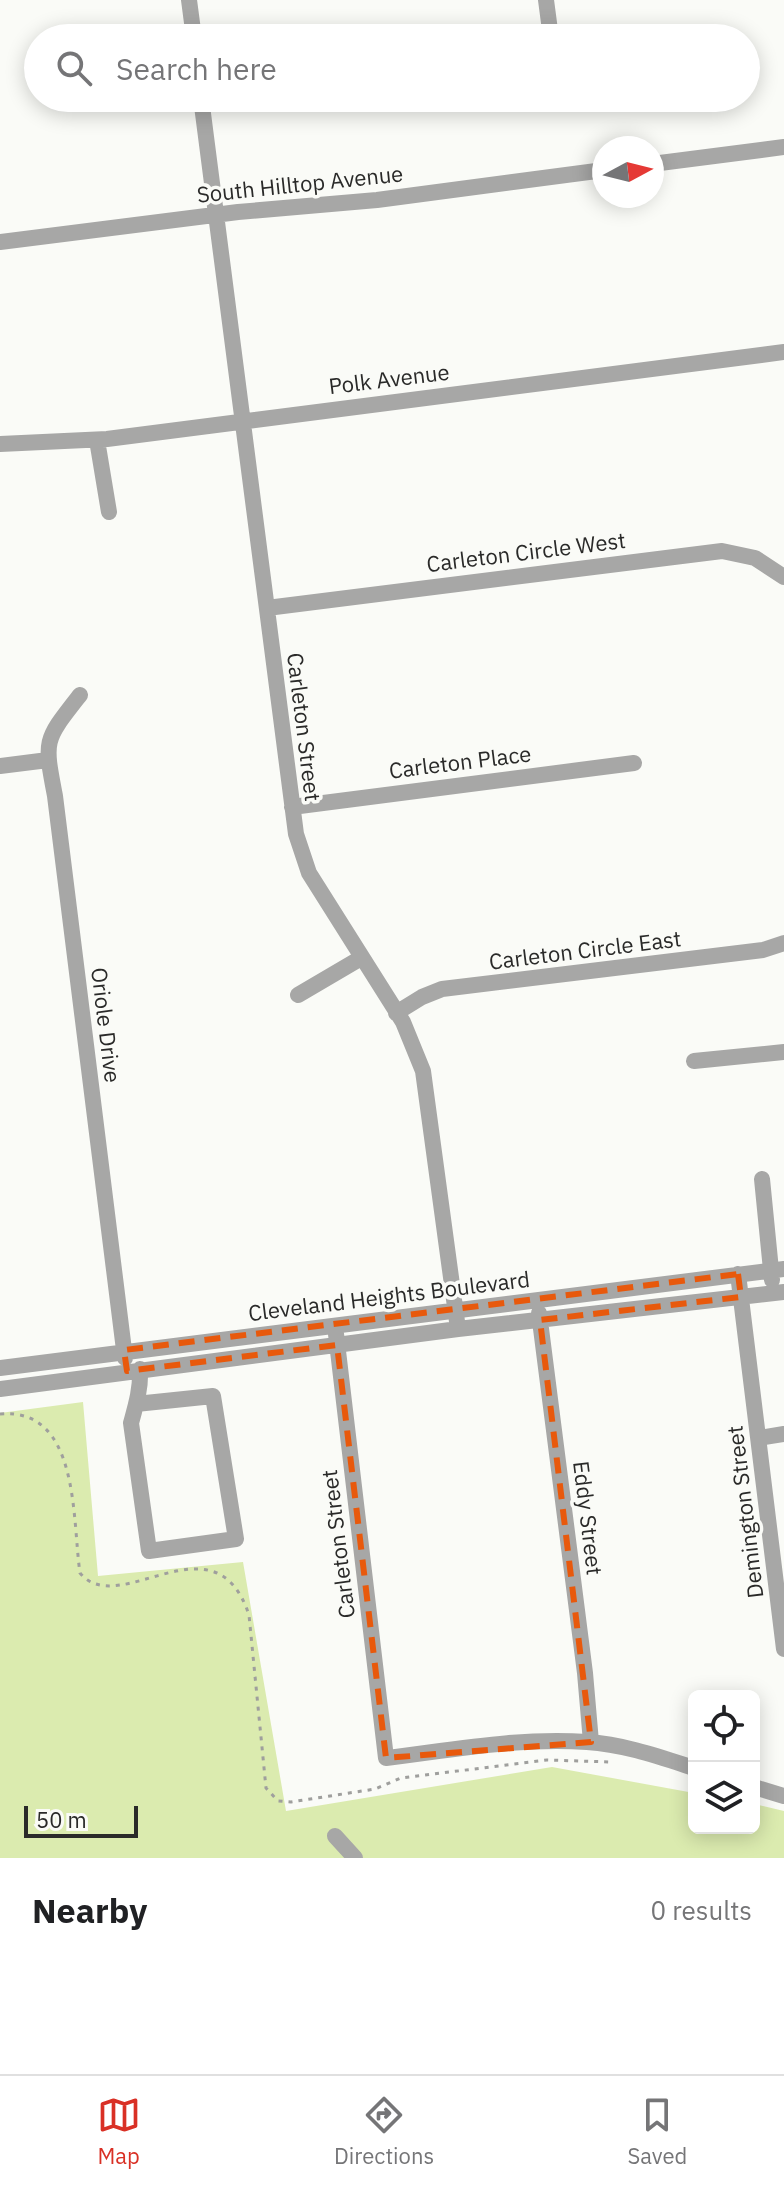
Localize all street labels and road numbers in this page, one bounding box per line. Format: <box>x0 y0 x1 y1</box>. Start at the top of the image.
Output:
street label: South Hilltop Avenue <box>195 158 404 209</box>
street label: Polk Avenue <box>327 357 451 400</box>
street label: Carleton Circle West <box>425 525 627 578</box>
street label: Carleton Street <box>281 651 328 803</box>
street label: Carleton Place <box>387 738 533 785</box>
street label: Carleton Circle East <box>487 923 683 976</box>
street label: Oriole Drive <box>85 966 128 1084</box>
street label: Cleveland Heights Boulevard <box>246 1264 531 1327</box>
street label: Demington Street <box>720 1424 769 1600</box>
street label: Eddy Street <box>567 1459 610 1577</box>
street label: Carleton Street <box>314 1468 361 1620</box>

